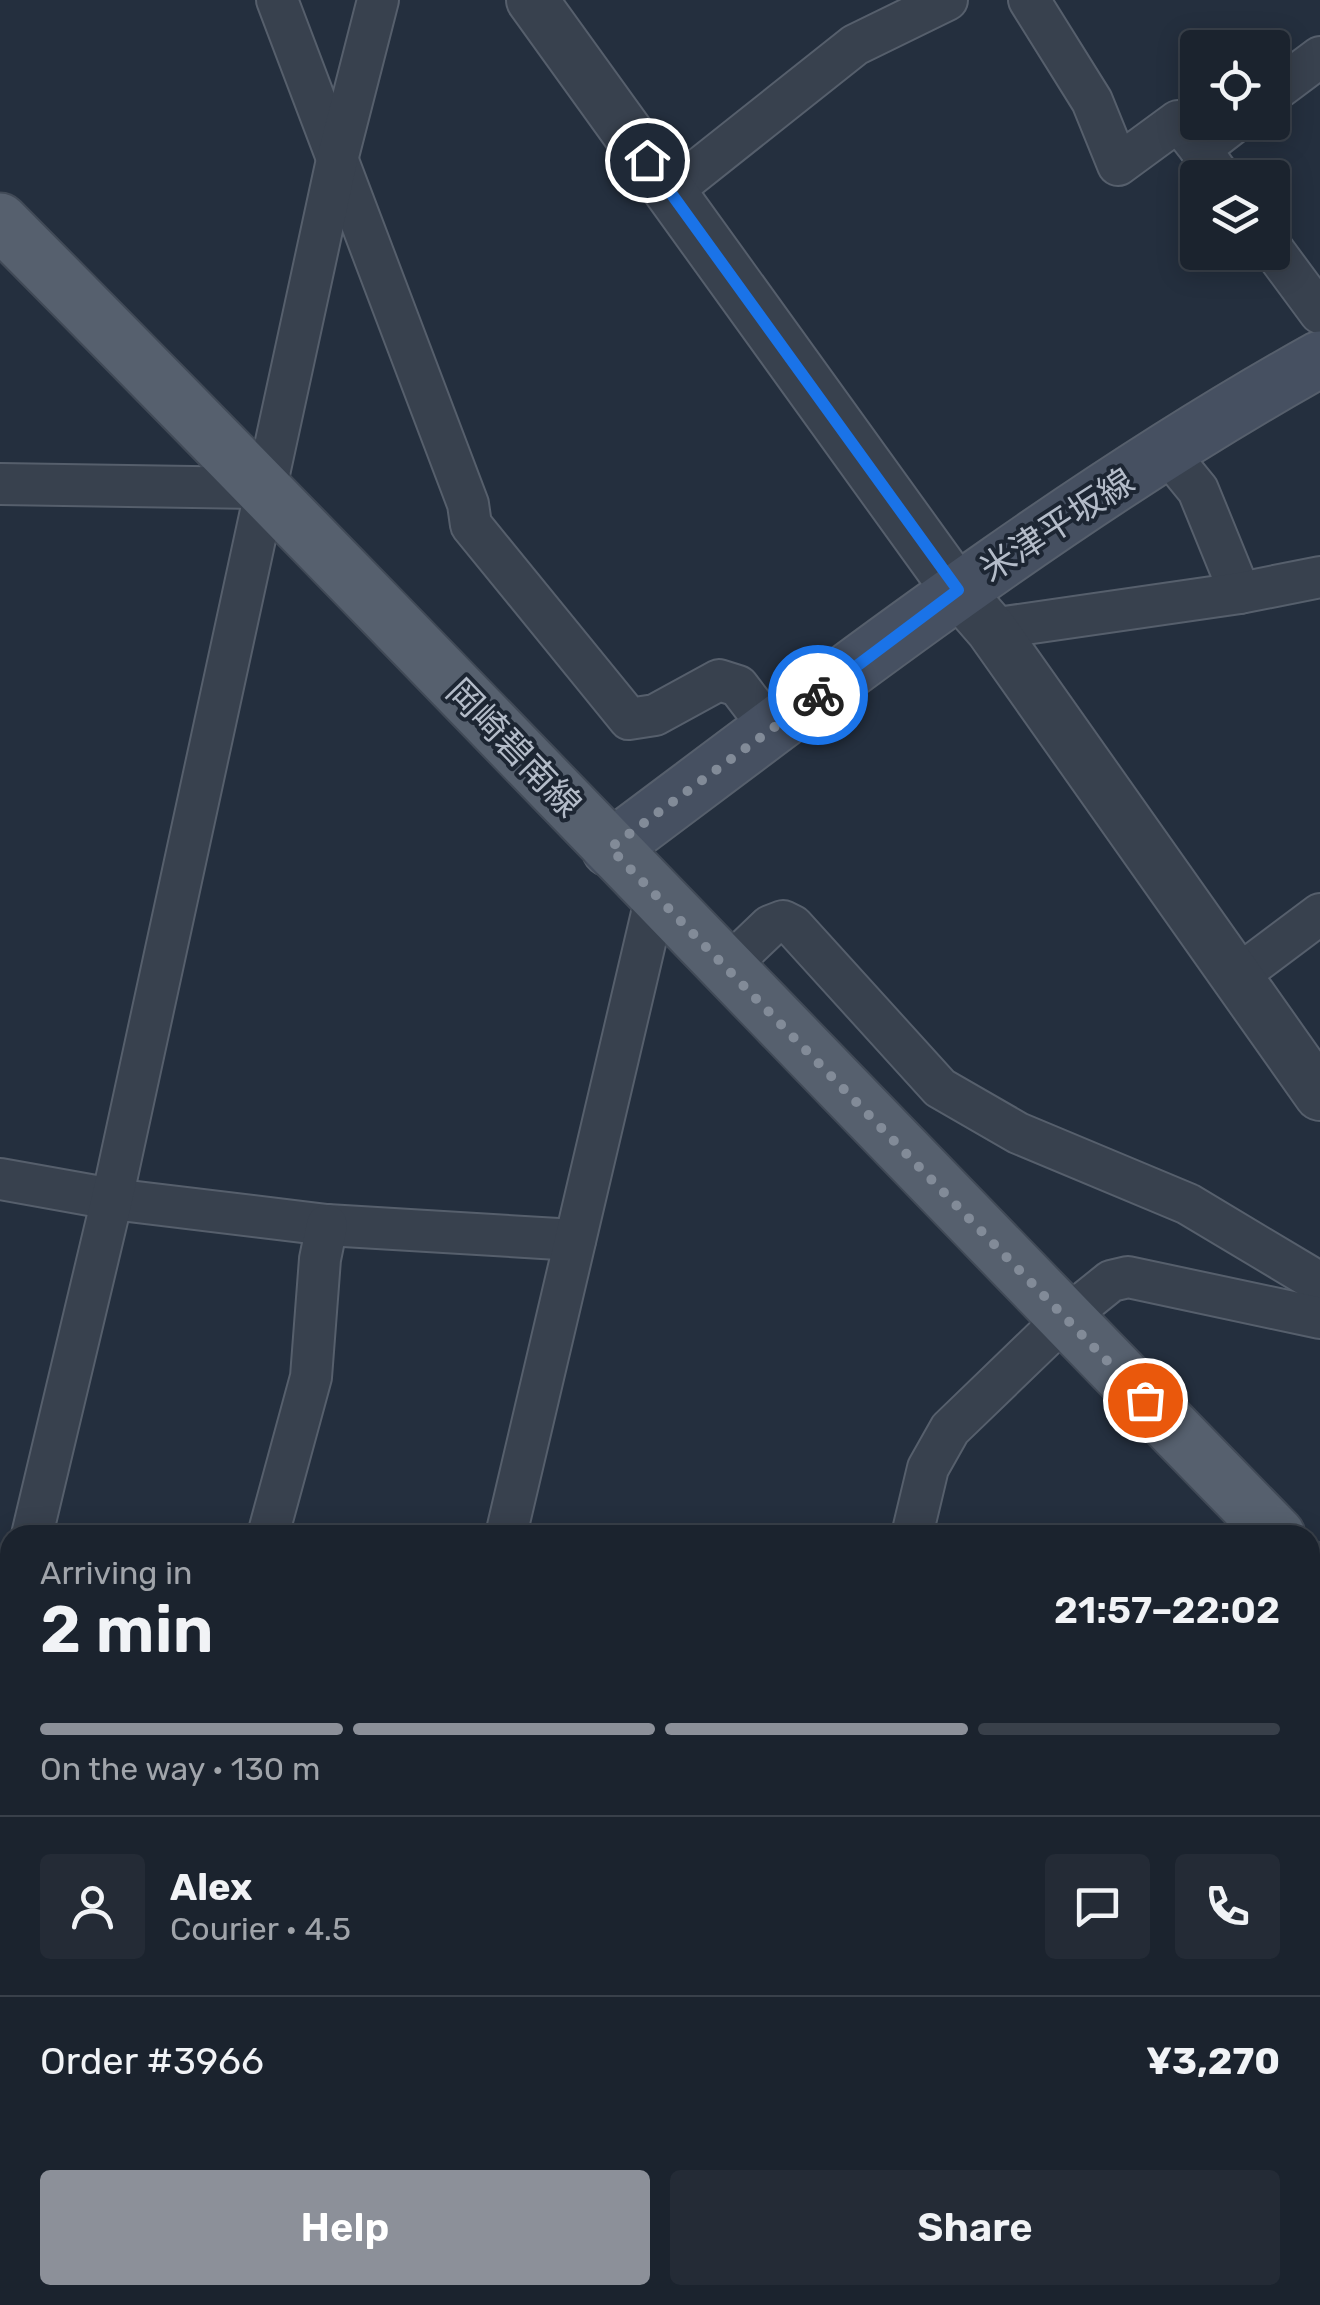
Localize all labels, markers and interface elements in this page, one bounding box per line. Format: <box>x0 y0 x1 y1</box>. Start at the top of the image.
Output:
map controls <box>1180 30 1290 270</box>
button: locate <box>1180 30 1290 140</box>
pin <box>605 118 690 203</box>
icon: home <box>620 133 675 188</box>
button: layers <box>1180 160 1290 270</box>
street label: 米津平坂線 <box>972 460 1142 590</box>
courier <box>768 645 868 745</box>
icon: bike <box>791 668 846 723</box>
street label: 岡崎碧南線 <box>438 670 590 826</box>
pin <box>1103 1358 1188 1443</box>
icon: bag <box>1118 1373 1173 1428</box>
text: Arriving in <box>40 1554 192 1592</box>
text: 21:57–22:02 <box>1054 1587 1280 1633</box>
text: 2 min <box>40 1591 214 1668</box>
text: On the way · 130 m <box>40 1750 320 1788</box>
button: person <box>40 1854 145 1959</box>
button: chat <box>1045 1854 1150 1959</box>
button: phone <box>1175 1854 1280 1959</box>
text: Alex <box>170 1864 252 1910</box>
text: Courier · 4.5 <box>170 1910 351 1948</box>
text: Order #3966 <box>40 2038 264 2084</box>
text: ¥3,270 <box>1146 2038 1280 2084</box>
button: Help <box>40 2170 650 2285</box>
button: Share <box>670 2170 1280 2285</box>

